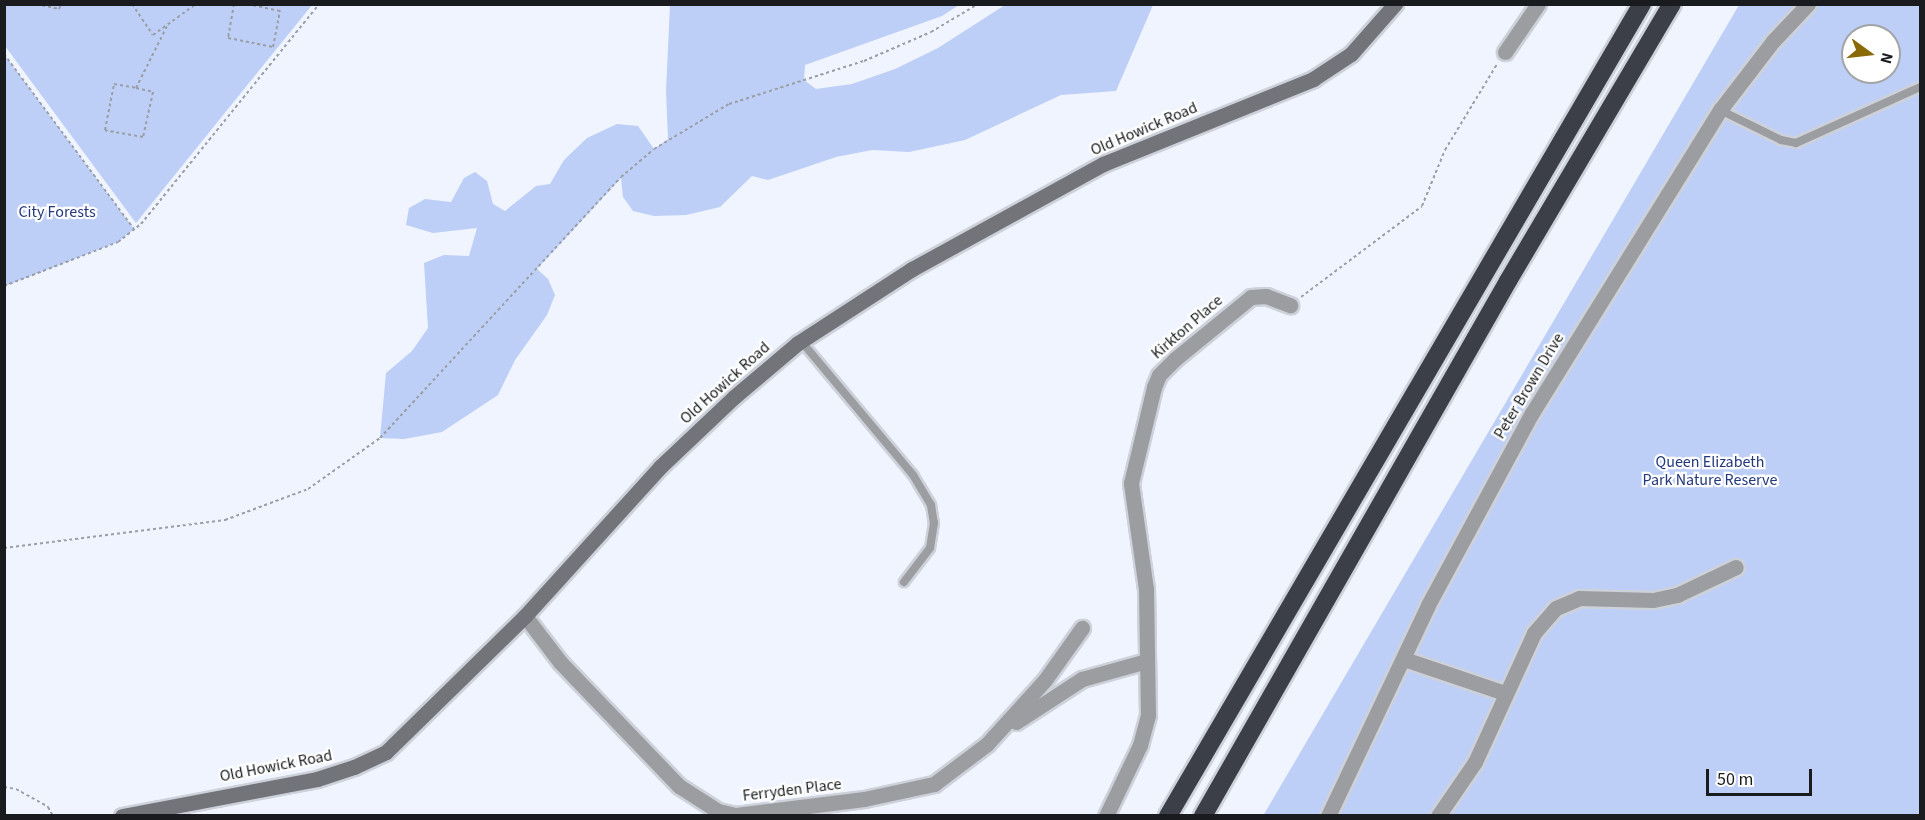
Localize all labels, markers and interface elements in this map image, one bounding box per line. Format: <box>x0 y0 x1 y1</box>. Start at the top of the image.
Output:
north arrow <box>1841 24 1901 84</box>
text: N <box>1874 50 1898 66</box>
street label: Old Howick Road <box>1088 98 1200 160</box>
park label: City Forests <box>18 202 96 222</box>
street label: Kirkton Place <box>1147 291 1227 363</box>
street label: Peter Brown Drive <box>1490 330 1568 442</box>
street label: Old Howick Road <box>676 338 774 428</box>
park label: Queen Elizabeth Park Nature Reserve <box>1643 452 1777 490</box>
street label: Old Howick Road <box>218 746 334 786</box>
scale bar <box>1709 757 1816 795</box>
text: 50 m <box>1717 767 1753 792</box>
street label: Ferryden Place <box>741 774 843 806</box>

